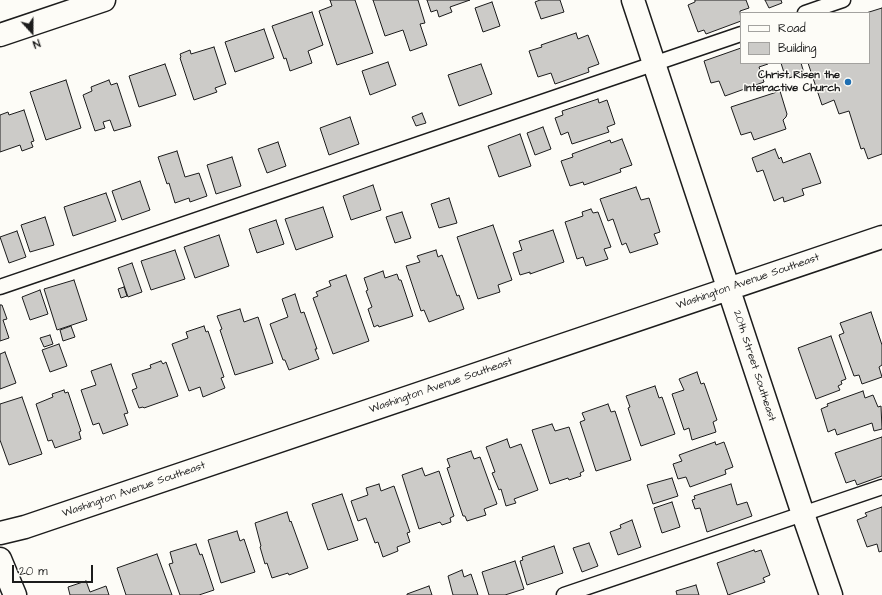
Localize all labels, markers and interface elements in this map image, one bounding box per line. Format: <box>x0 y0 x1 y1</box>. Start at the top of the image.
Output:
north arrow <box>12 12 52 52</box>
legend <box>740 12 870 64</box>
text: Road <box>778 20 806 37</box>
text: N <box>31 35 42 52</box>
text: Building <box>778 40 816 57</box>
place label: Christ Risen the Interactive Church <box>744 69 840 95</box>
marker: Christ Risen the Interactive Church <box>843 77 853 87</box>
street label: Washington Avenue Southeast <box>675 251 821 313</box>
street label: 20th Street Southeast <box>730 309 778 423</box>
street label: Washington Avenue Southeast <box>368 355 514 417</box>
street label: Washington Avenue Southeast <box>61 459 207 521</box>
scale bar <box>14 557 95 583</box>
text: 20 m <box>19 563 48 580</box>

